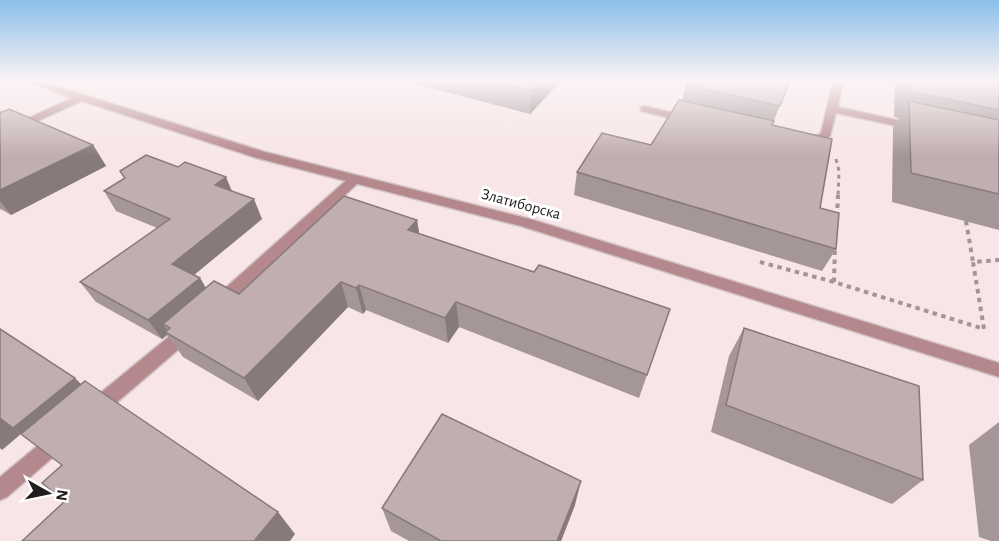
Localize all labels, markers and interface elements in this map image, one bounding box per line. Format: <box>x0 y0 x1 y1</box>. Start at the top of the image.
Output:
street label: Златиборска <box>480 186 562 222</box>
north arrow <box>18 463 78 523</box>
text: N <box>53 488 71 502</box>

